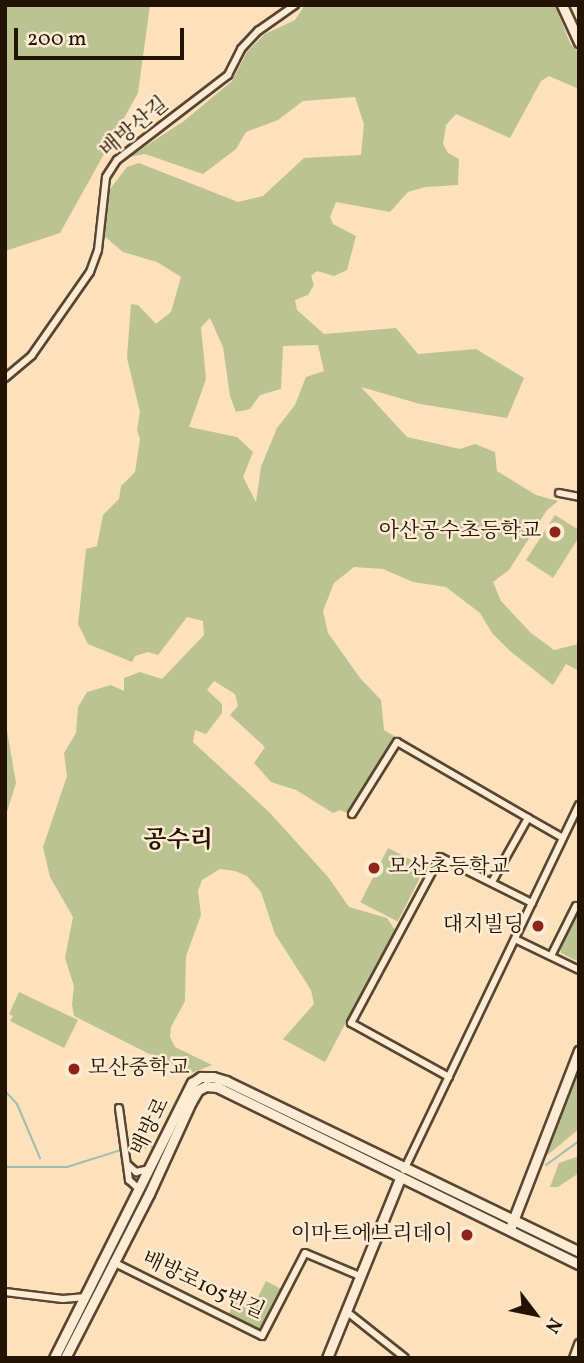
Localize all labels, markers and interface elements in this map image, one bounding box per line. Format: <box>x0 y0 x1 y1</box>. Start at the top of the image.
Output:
scale bar <box>18 14 187 58</box>
text: 200 m <box>27 25 87 54</box>
street label: 배방산길 <box>96 92 174 164</box>
place label: 아산공수초등학교 <box>379 519 541 545</box>
marker: 아산공수초등학교 <box>547 524 563 540</box>
district label: 공수리 <box>143 828 213 856</box>
place label: 모산초등학교 <box>388 855 510 881</box>
marker: 모산초등학교 <box>366 860 382 876</box>
place label: 대지빌딩 <box>443 913 524 939</box>
marker: 대지빌딩 <box>530 918 546 934</box>
place label: 모산중학교 <box>88 1056 189 1082</box>
marker: 모산중학교 <box>66 1061 82 1077</box>
street label: 배방로 <box>126 1094 176 1160</box>
place label: 이마트에브리데이 <box>291 1222 453 1248</box>
marker: 이마트에브리데이 <box>459 1227 475 1243</box>
street label: 배방로105번길 <box>138 1247 268 1325</box>
north arrow <box>500 1279 570 1349</box>
text: N <box>538 1312 567 1338</box>

